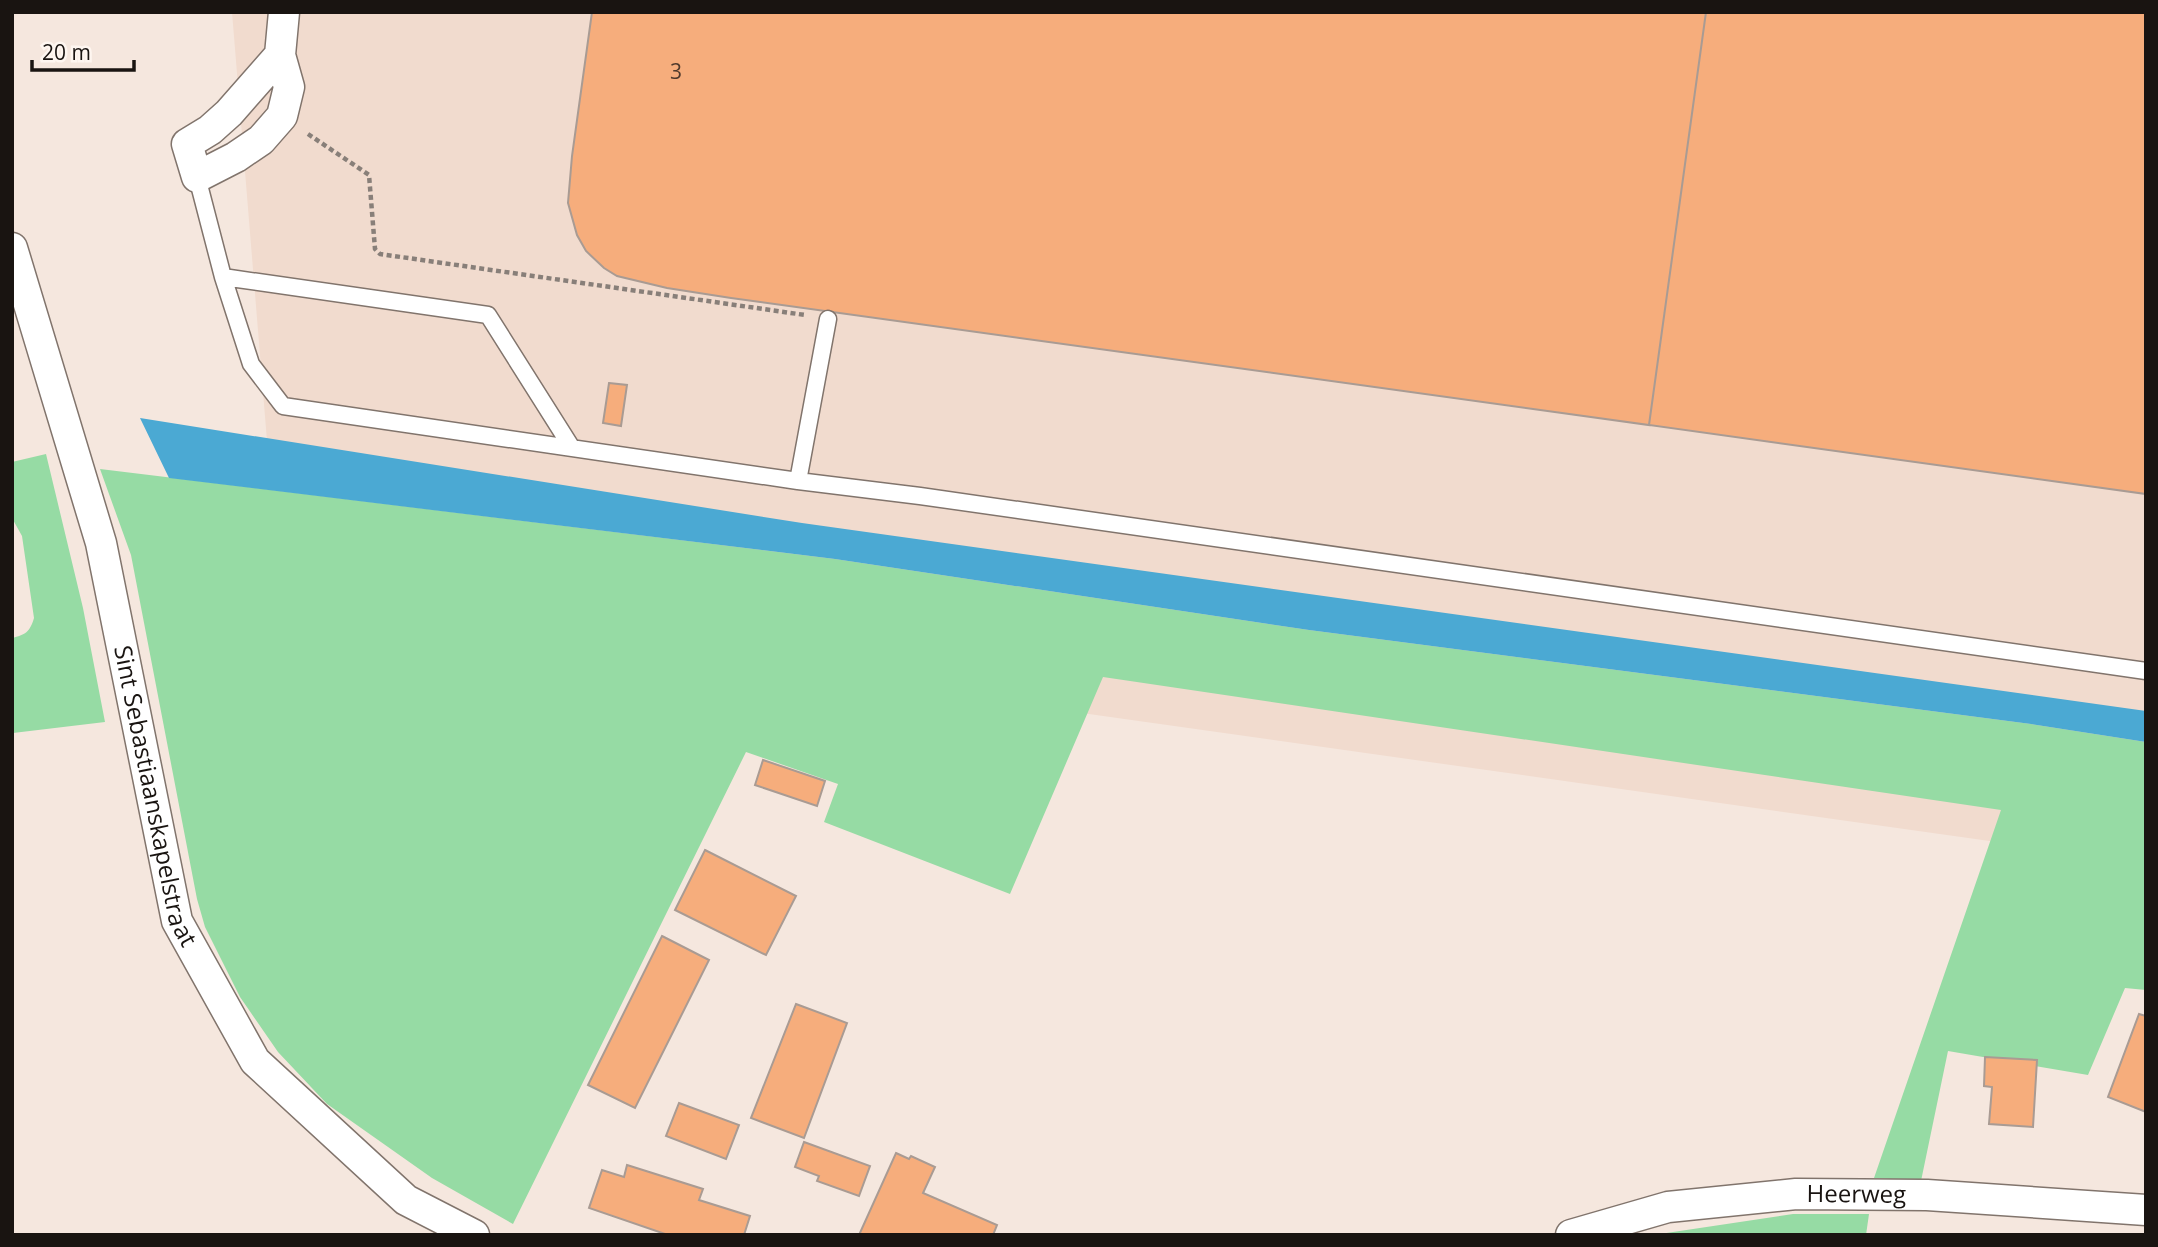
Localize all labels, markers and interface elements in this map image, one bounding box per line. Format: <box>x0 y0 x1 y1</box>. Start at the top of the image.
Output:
scale bar <box>32 28 133 72</box>
text: 20 m <box>42 38 91 66</box>
house number: 3 <box>670 57 682 85</box>
street label: Sint Sebastiaanskapelstraat <box>107 642 206 952</box>
street label: Heerweg <box>1806 1176 1906 1210</box>

